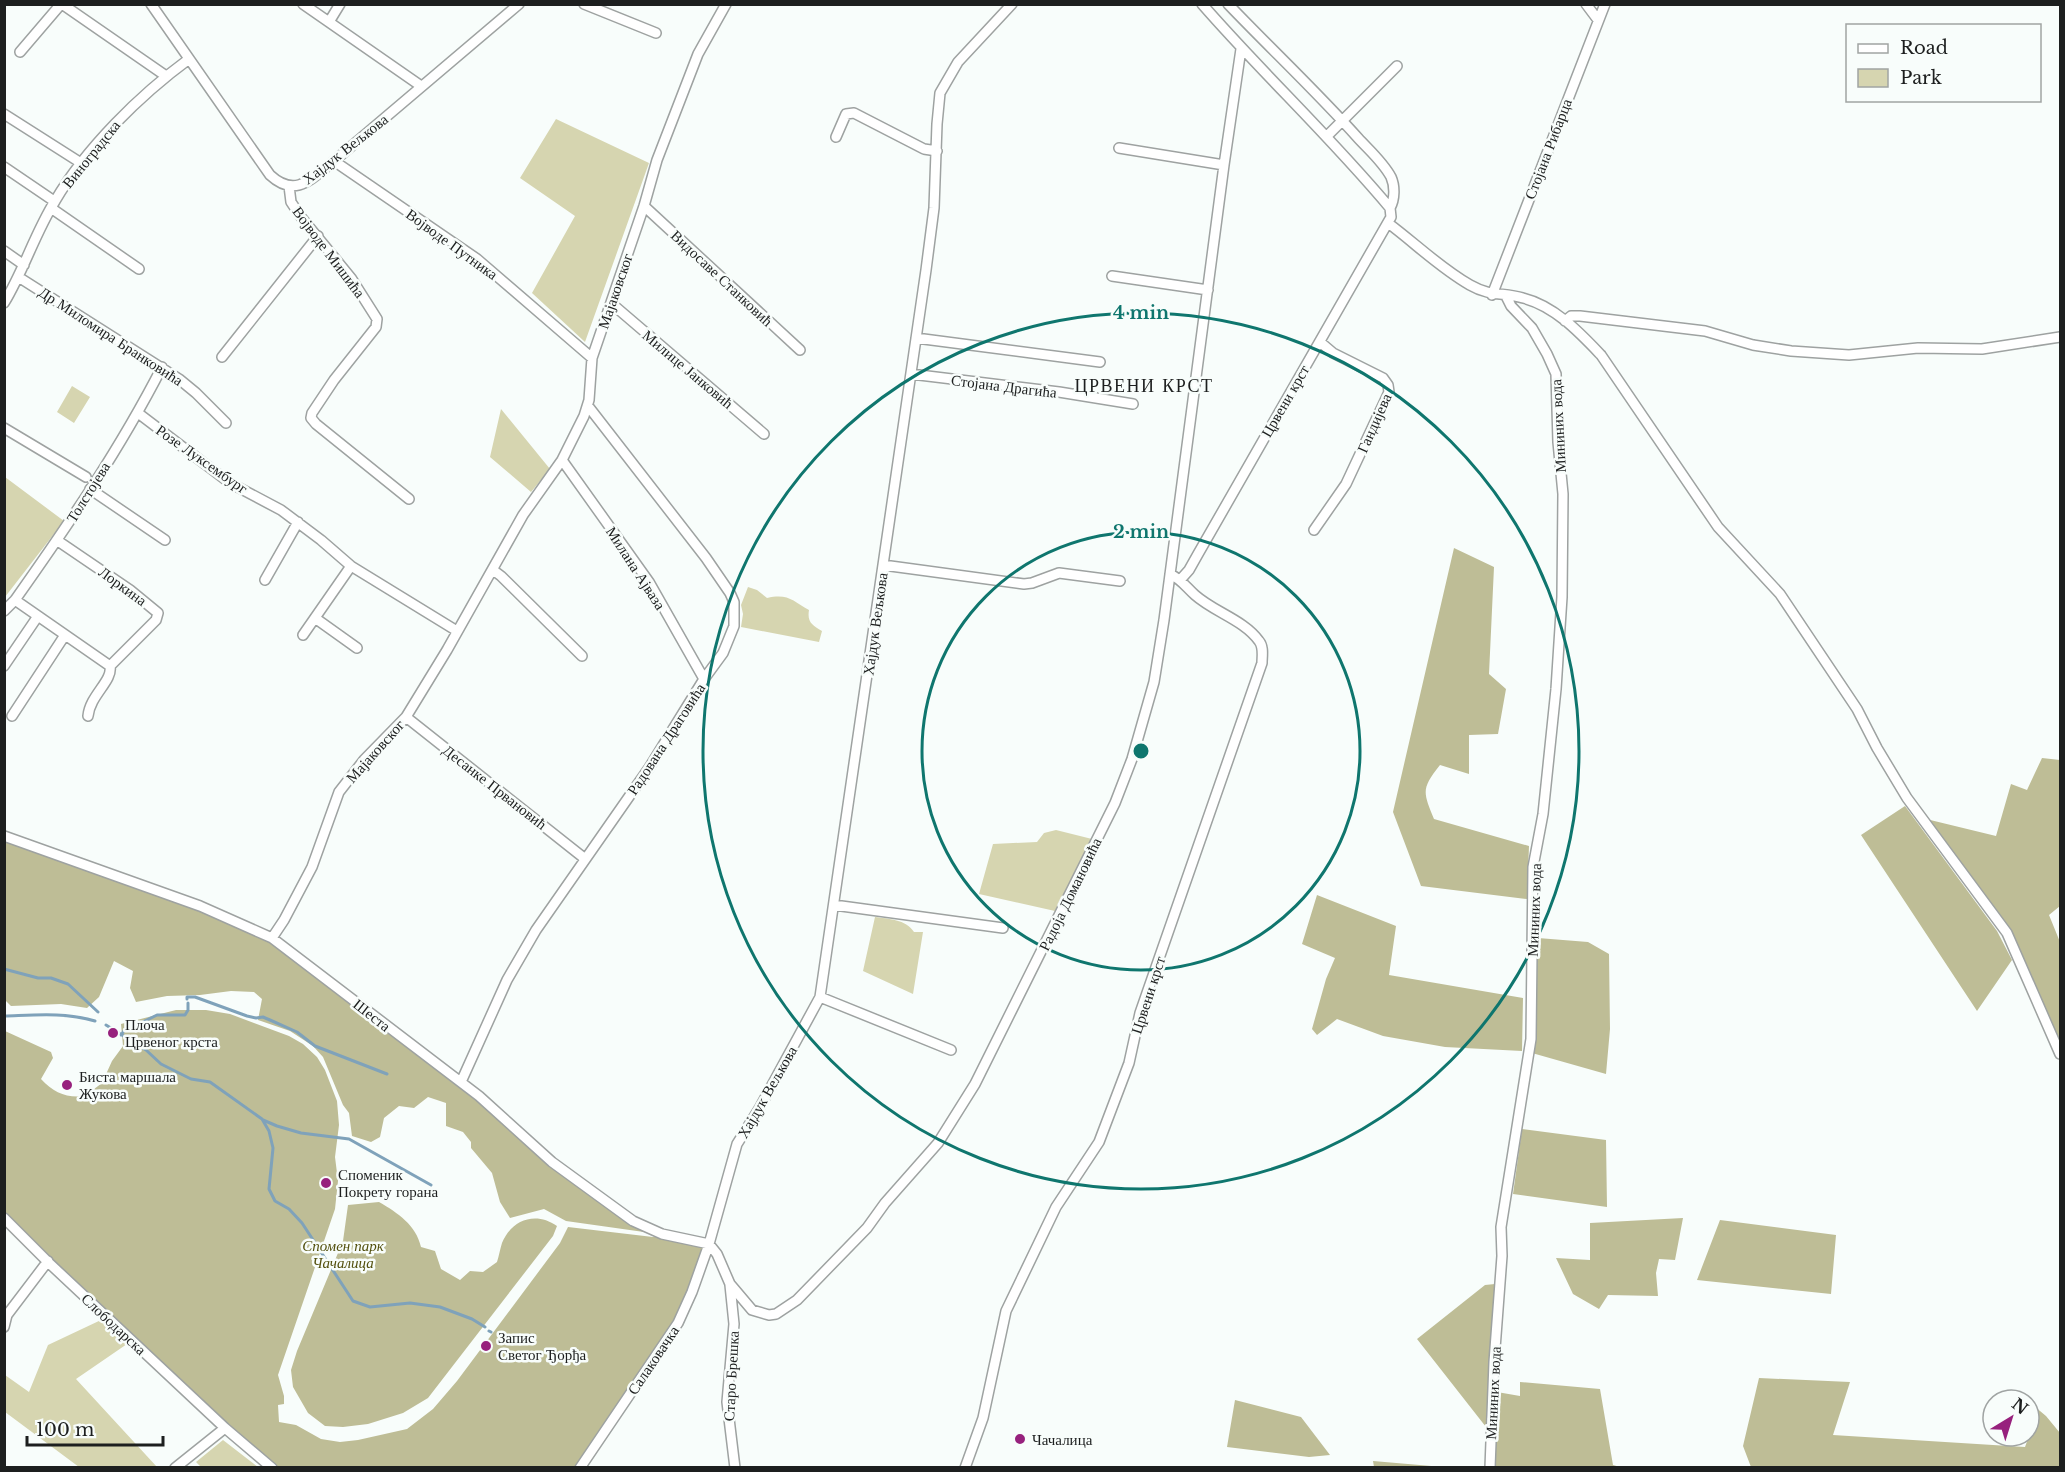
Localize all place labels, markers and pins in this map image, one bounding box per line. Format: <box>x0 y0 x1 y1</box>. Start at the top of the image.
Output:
centre of rings <box>1131 741 1151 761</box>
place label: Плоча Црвеног крста <box>125 1015 218 1051</box>
marker: Плоча Црвеног крста <box>106 1026 120 1040</box>
place label: Биста маршала Жукова <box>79 1067 176 1103</box>
marker: Биста маршала Жукова <box>60 1078 74 1092</box>
place label: Споменик Покрету горана <box>338 1165 438 1201</box>
marker: Споменик Покрету горана <box>319 1176 333 1190</box>
place label: Запис Светог Ђорђа <box>498 1328 586 1364</box>
marker: Запис Светог Ђорђа <box>479 1339 493 1353</box>
place label: Чачалица <box>1032 1430 1093 1449</box>
marker: Чачалица <box>1013 1432 1027 1446</box>

